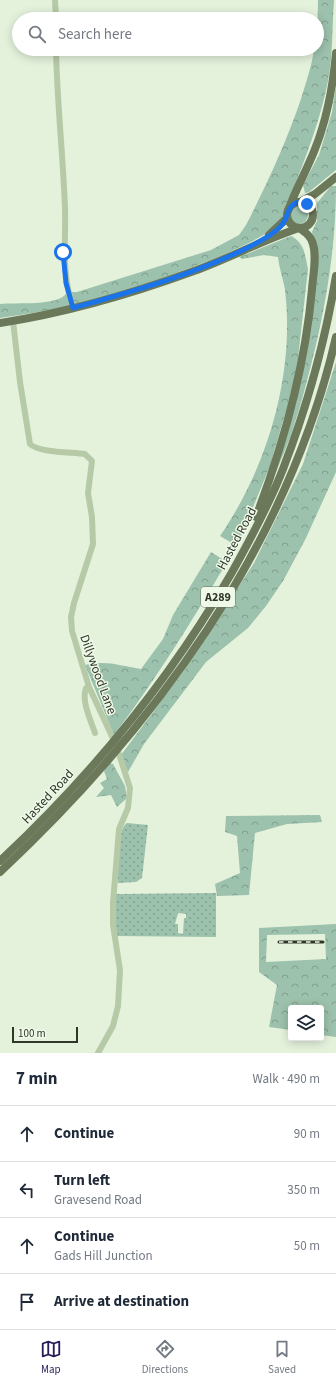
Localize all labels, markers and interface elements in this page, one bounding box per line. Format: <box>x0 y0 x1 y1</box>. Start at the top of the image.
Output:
search box <box>12 12 324 56</box>
icon: search <box>26 23 48 45</box>
text: Search here <box>58 24 132 45</box>
route end <box>298 195 316 213</box>
route start <box>54 243 72 261</box>
street label: Hasted Road <box>213 504 261 573</box>
road number: A289 <box>201 587 235 607</box>
street label: Dillywood Lane <box>75 632 121 717</box>
street label: Hasted Road <box>18 765 78 828</box>
map controls <box>288 1005 324 1041</box>
button: layers <box>288 1005 324 1041</box>
scale bar <box>12 1025 78 1044</box>
text: 100 m <box>18 1026 46 1041</box>
text: 7 min <box>16 1067 57 1091</box>
text: Walk · 490 m <box>252 1070 320 1088</box>
icon: ahead <box>16 1123 38 1145</box>
text: Continue <box>54 1123 114 1144</box>
text: 90 m <box>294 1125 320 1143</box>
text: Turn left <box>54 1170 110 1191</box>
icon: left <box>16 1179 38 1201</box>
text: 350 m <box>287 1181 320 1199</box>
text: Gravesend Road <box>54 1191 142 1209</box>
text: Continue <box>54 1226 114 1247</box>
icon: ahead <box>16 1235 38 1257</box>
text: 50 m <box>294 1237 320 1255</box>
text: Gads Hill Junction <box>54 1247 153 1265</box>
icon: arrive <box>16 1291 38 1313</box>
text: Arrive at destination <box>54 1291 189 1312</box>
tab: Map <box>40 1338 62 1377</box>
tab: Directions <box>142 1338 188 1377</box>
tab: Saved <box>268 1338 296 1377</box>

